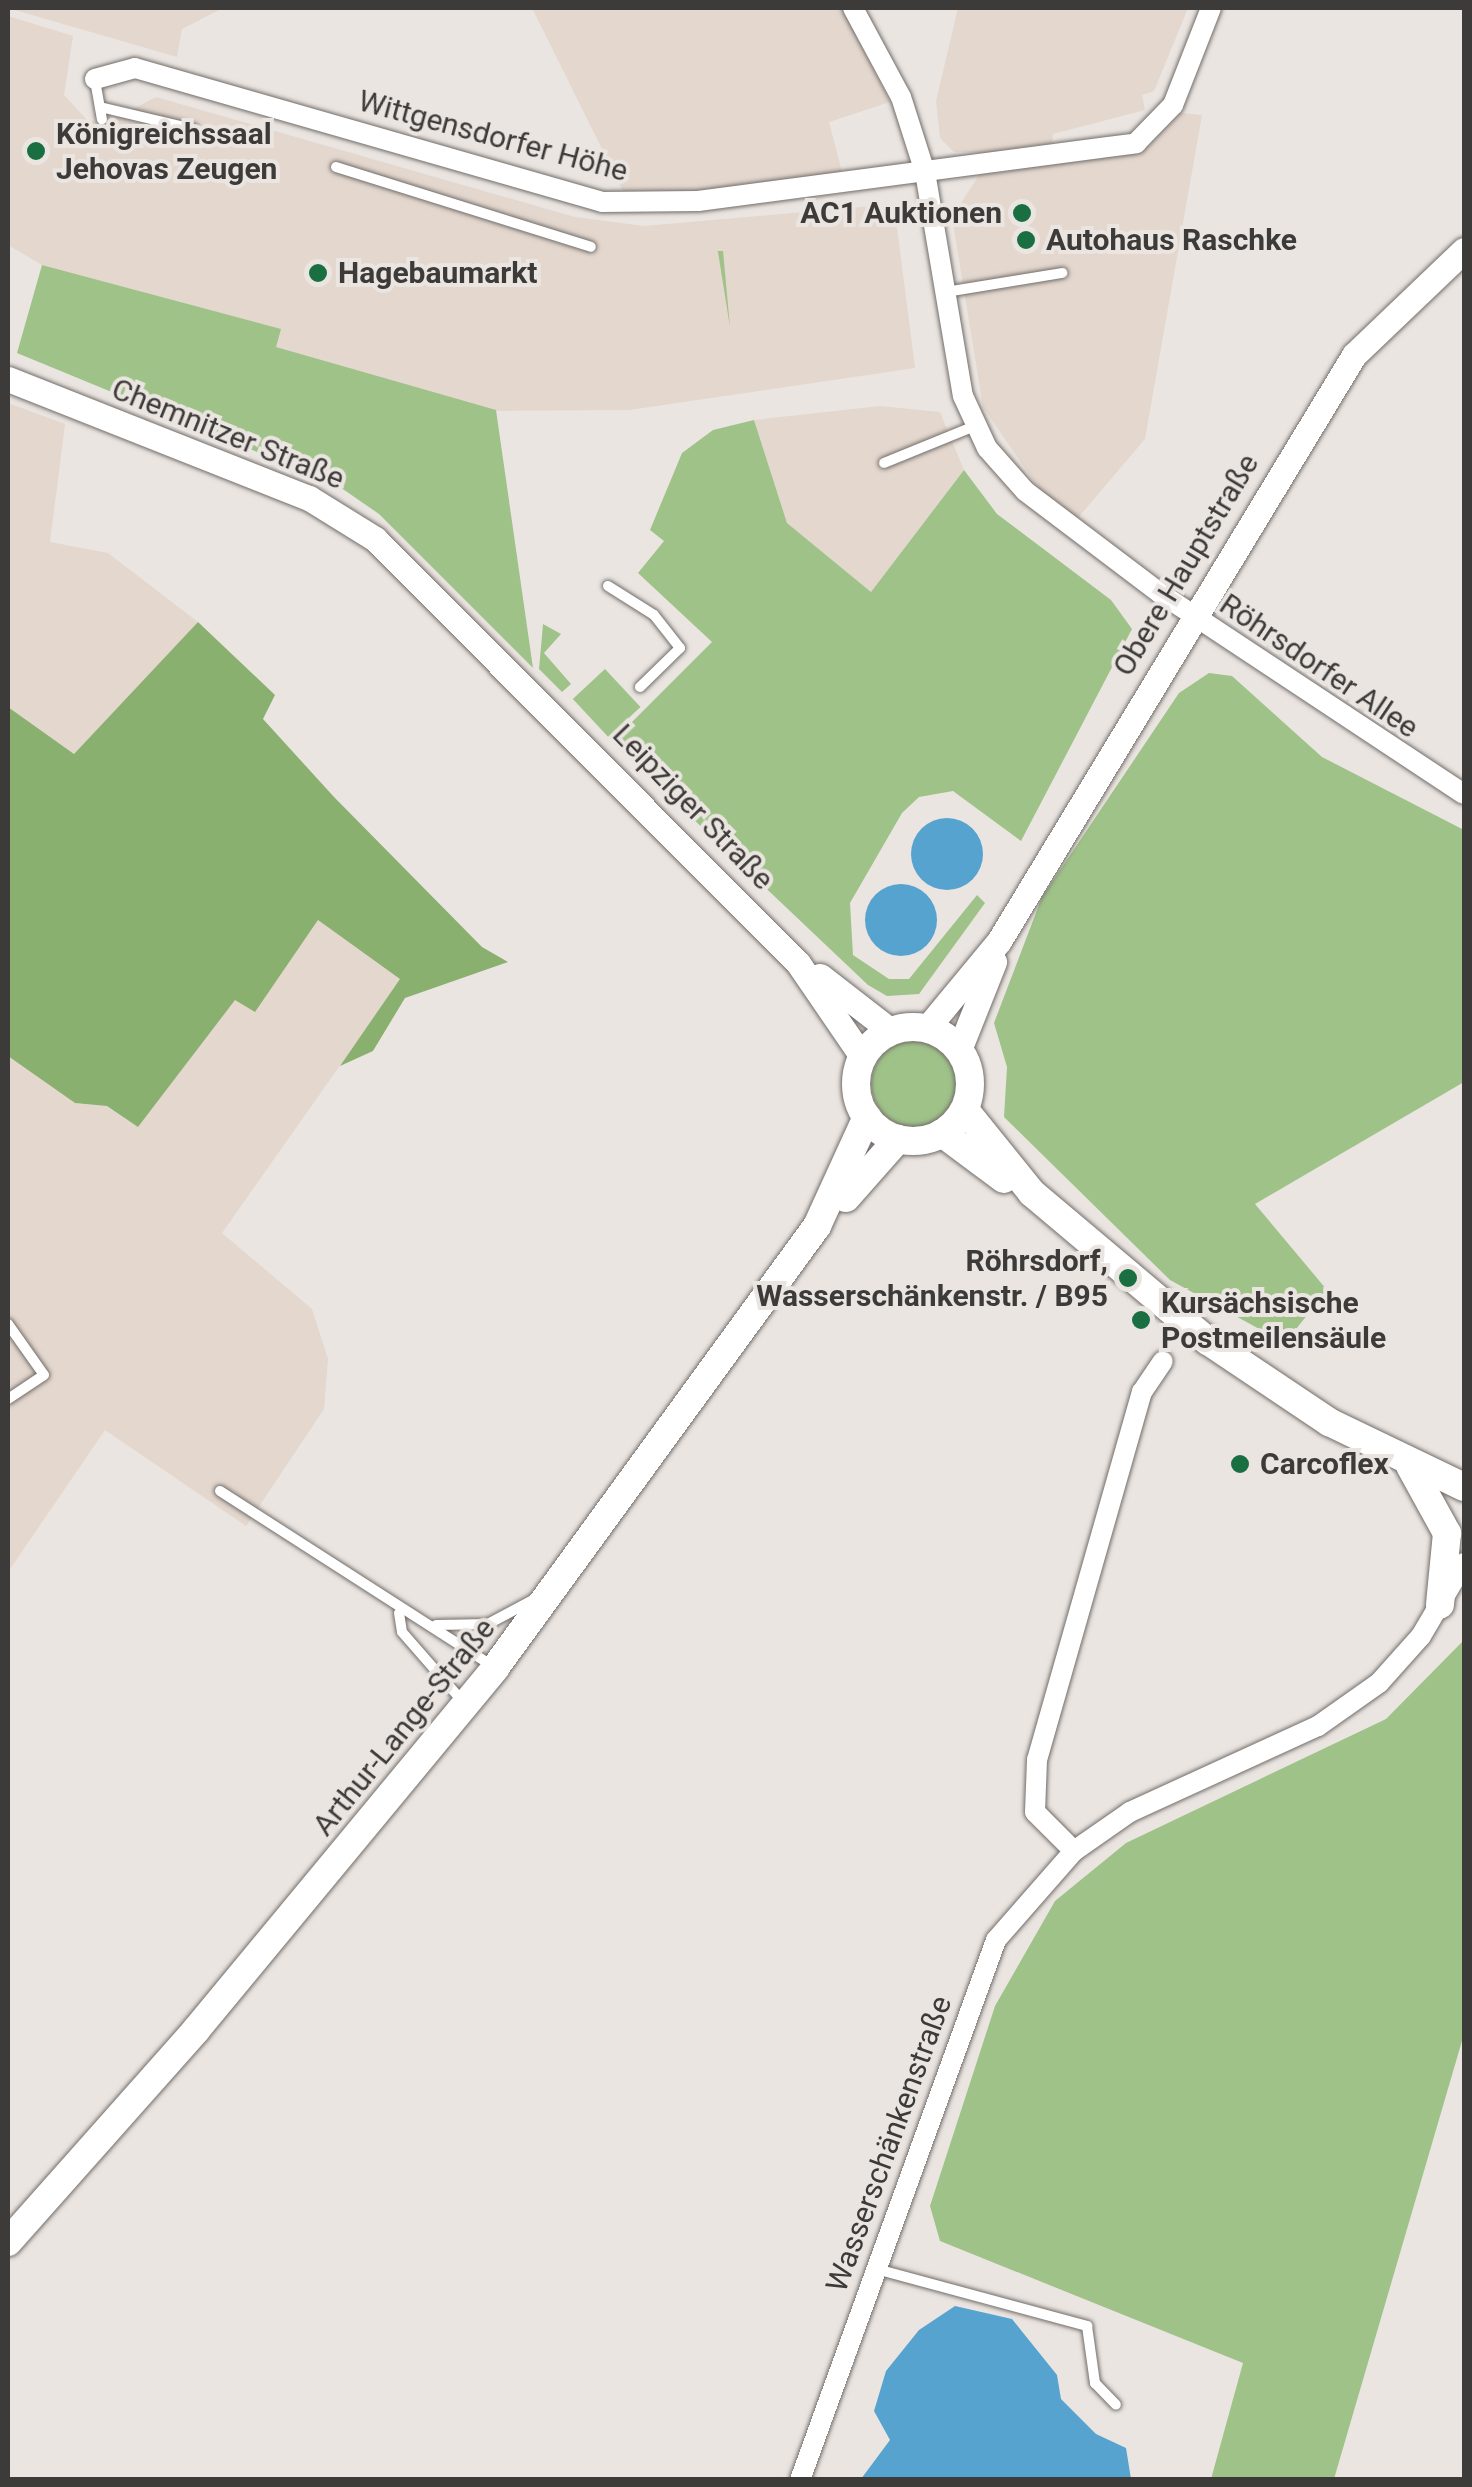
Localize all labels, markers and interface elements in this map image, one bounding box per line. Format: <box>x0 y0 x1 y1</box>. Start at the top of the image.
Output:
street label: Wittgensdorfer Höhe <box>354 83 632 189</box>
place label: Königreichssaal Jehovas Zeugen <box>56 116 277 186</box>
marker: Königreichssaal Jehovas Zeugen <box>25 140 47 162</box>
place label: AC1 Auktionen <box>800 195 1002 231</box>
marker: AC1 Auktionen <box>1011 202 1033 224</box>
place label: Autohaus Raschke <box>1046 222 1297 258</box>
marker: Autohaus Raschke <box>1015 229 1037 251</box>
place label: Hagebaumarkt <box>338 255 538 291</box>
marker: Hagebaumarkt <box>307 262 329 284</box>
street label: Chemnitzer Straße <box>107 371 349 497</box>
street label: Obere Hauptstraße <box>1106 448 1266 682</box>
street label: Röhrsdorfer Allee <box>1213 586 1425 746</box>
street label: Leipziger Straße <box>605 717 781 897</box>
place label: Röhrsdorf, Wasserschänkenstr. / B95 <box>756 1243 1108 1314</box>
marker: Röhrsdorf, Wasserschänkenstr. / B95 <box>1117 1267 1139 1289</box>
place label: Kursächsische Postmeilensäule <box>1161 1285 1386 1356</box>
marker: Kursächsische Postmeilensäule <box>1130 1309 1152 1331</box>
place label: Carcoflex <box>1260 1446 1389 1482</box>
marker: Carcoflex <box>1229 1453 1251 1475</box>
street label: Arthur-Lange-Straße <box>305 1611 503 1843</box>
street label: Wasserschänkenstraße <box>819 1991 959 2297</box>

